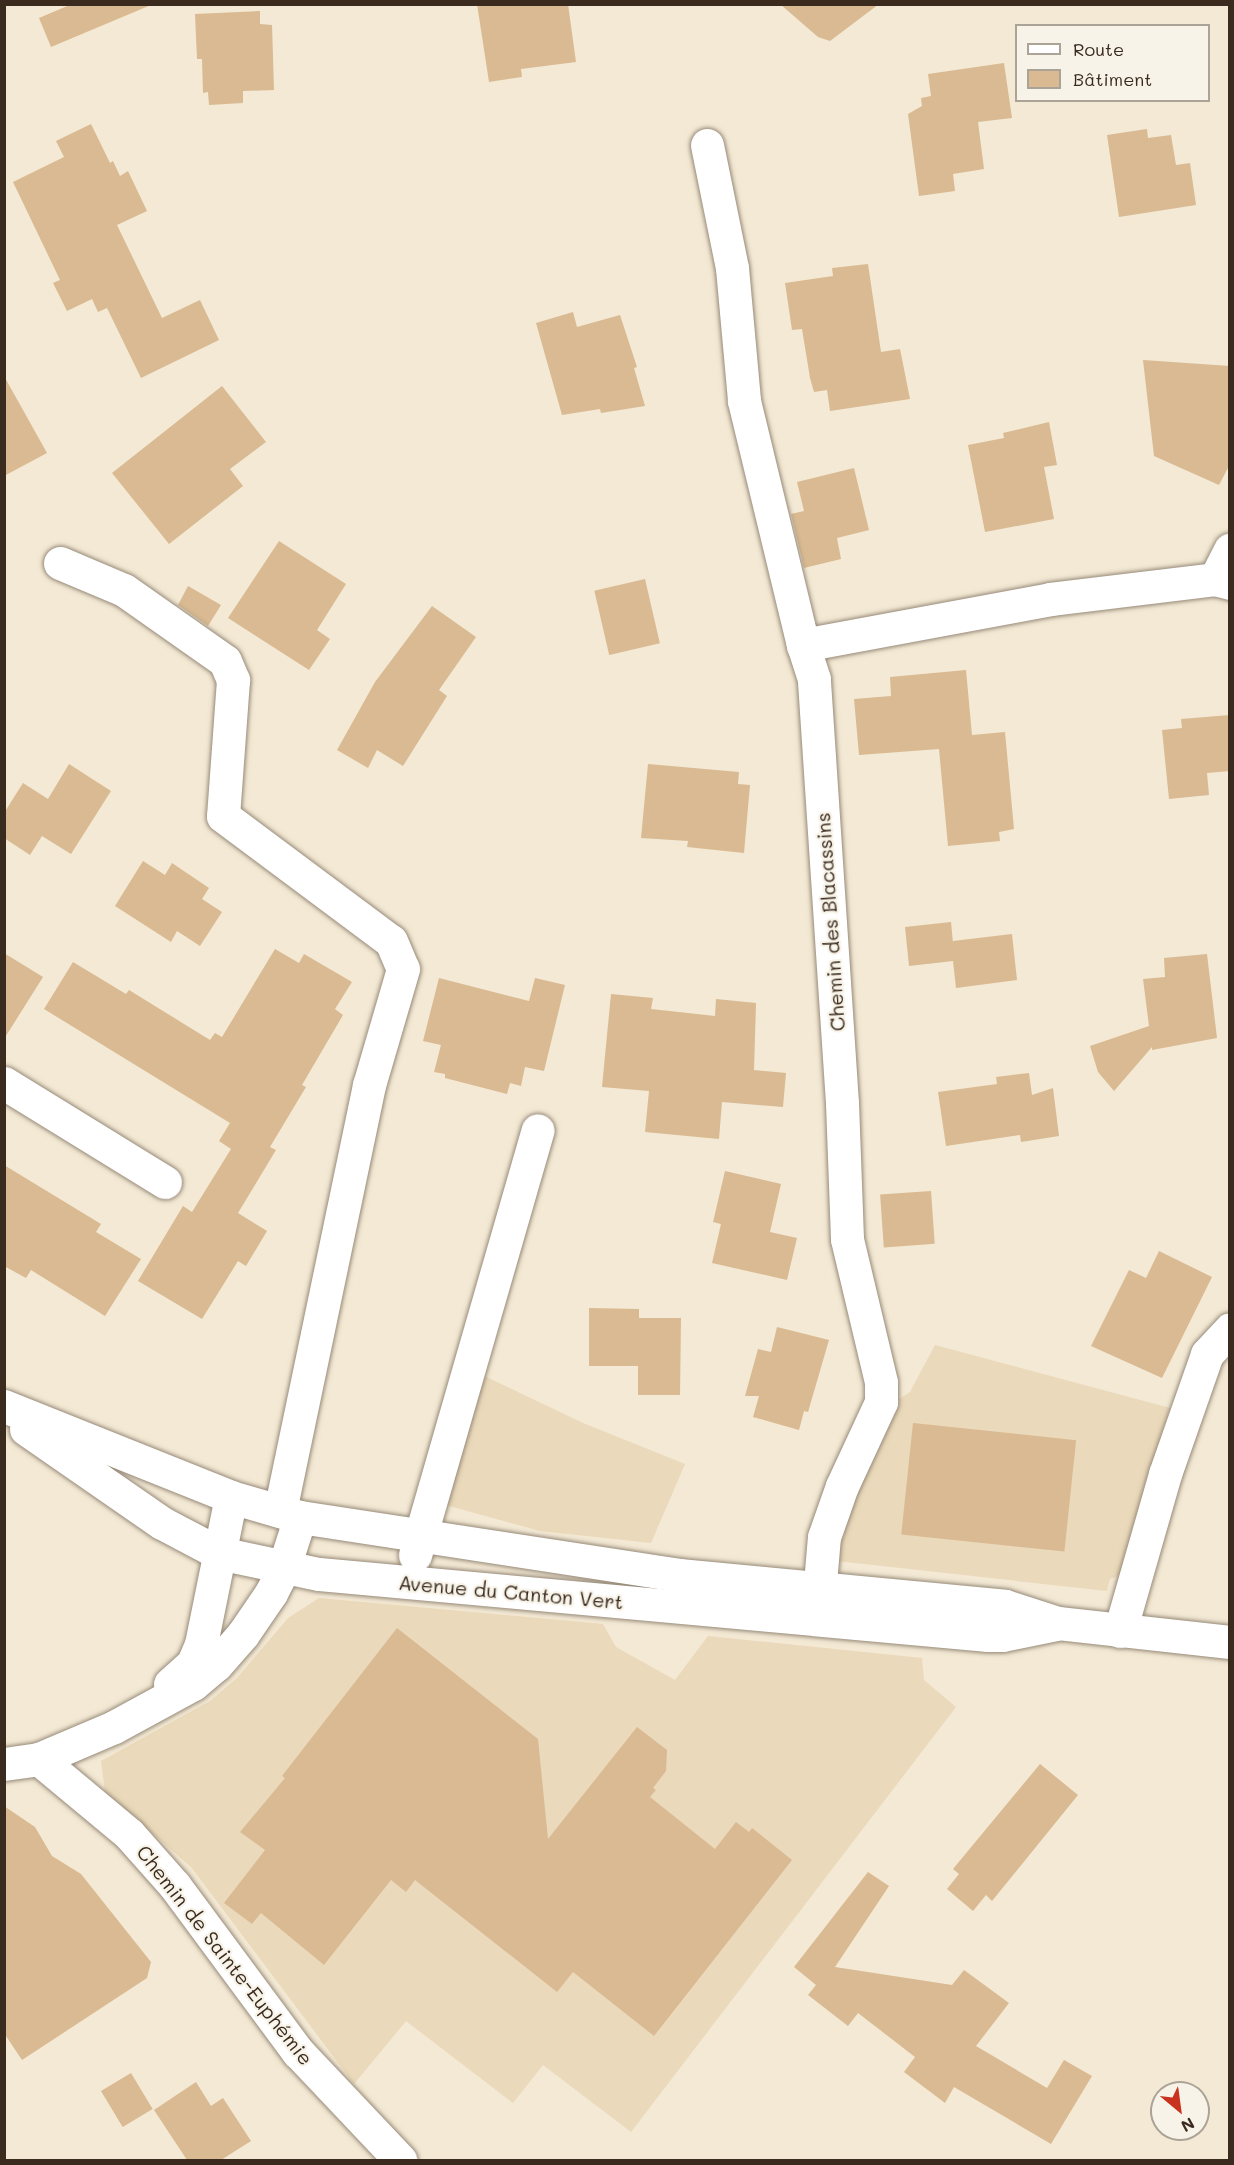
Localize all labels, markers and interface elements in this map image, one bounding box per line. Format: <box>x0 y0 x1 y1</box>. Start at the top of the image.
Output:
legend <box>1015 24 1210 102</box>
text: Route <box>1073 37 1124 61</box>
text: Bâtiment <box>1073 67 1152 91</box>
street label: Chemin des Blacassins <box>810 812 850 1032</box>
street label: Avenue du Canton Vert <box>398 1570 624 1614</box>
street label: Chemin de Sainte-Euphémie <box>132 1840 318 2070</box>
north arrow <box>1150 2081 1210 2141</box>
text: N <box>1178 2113 1198 2138</box>

